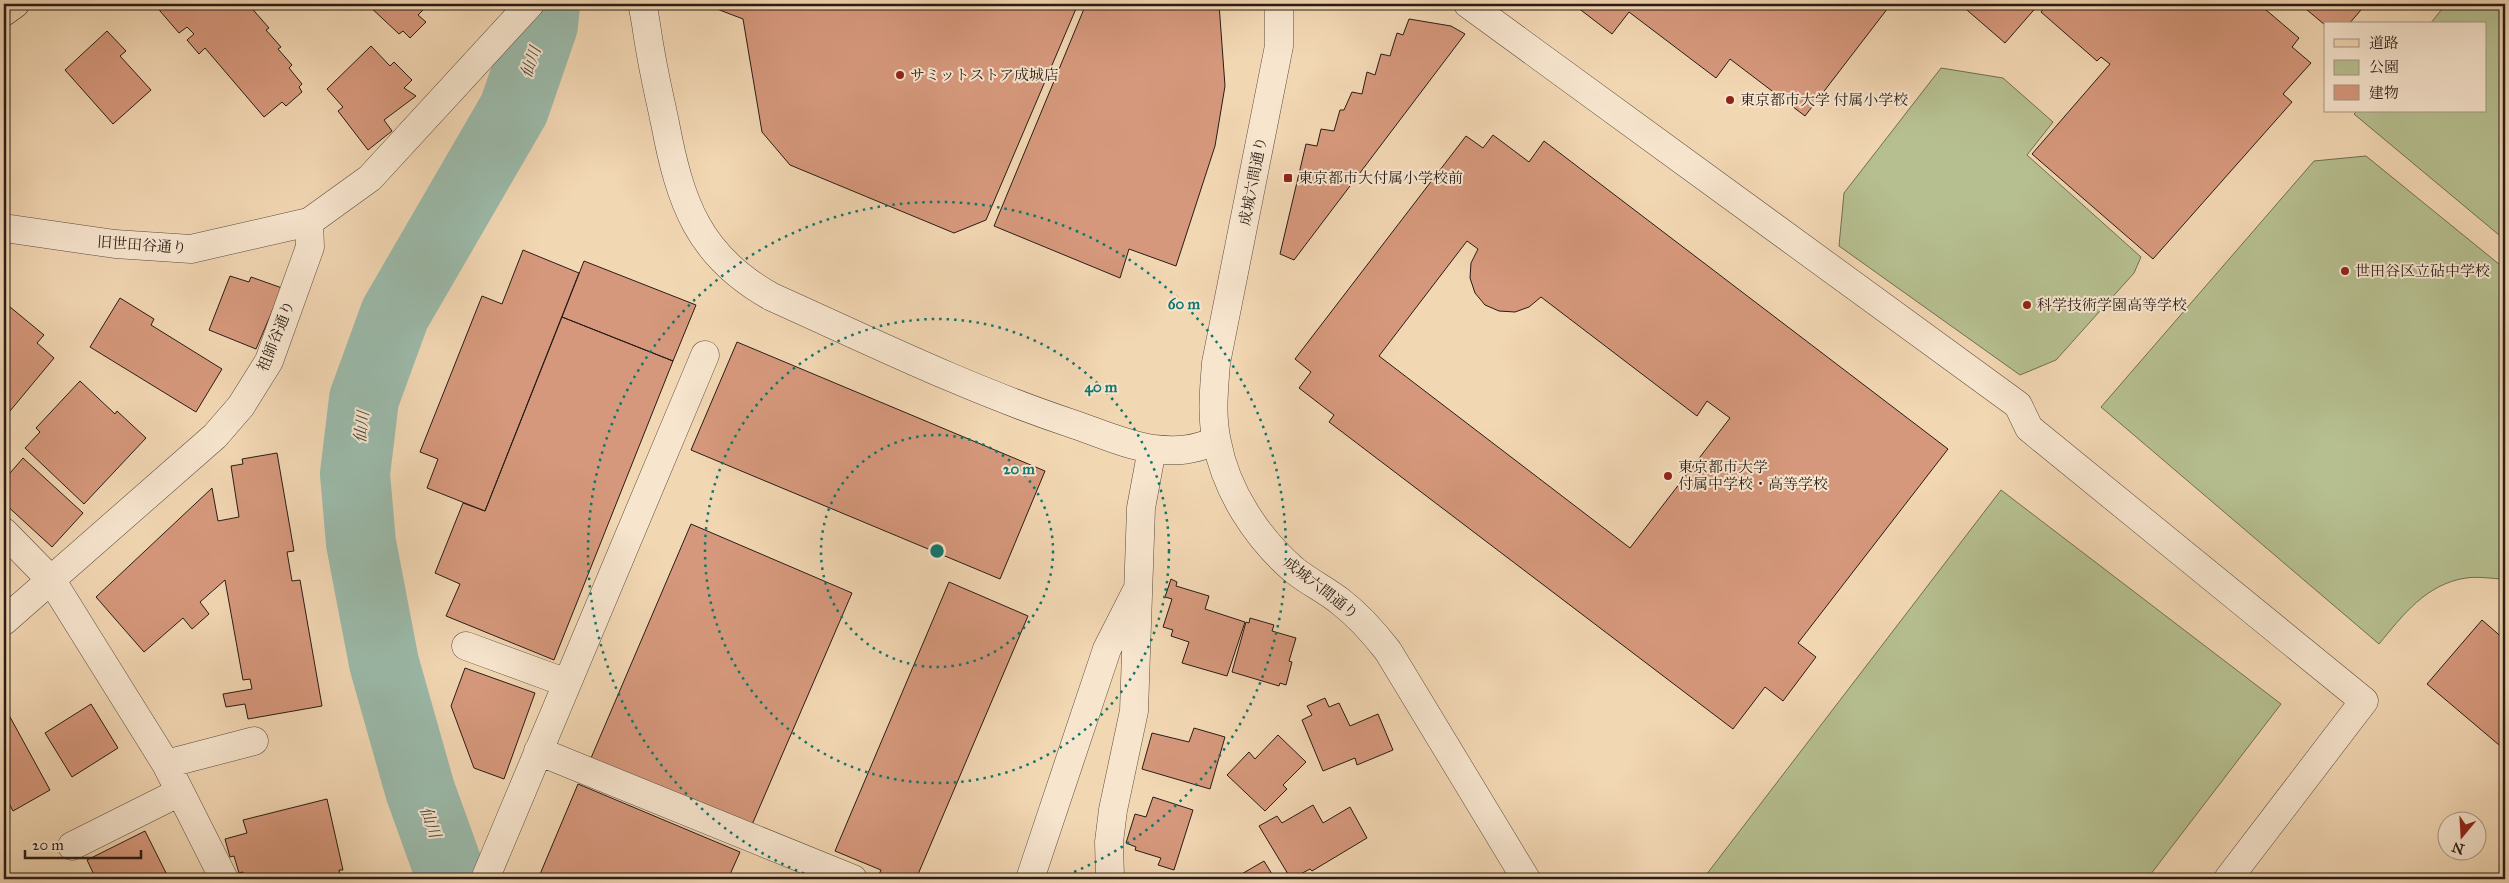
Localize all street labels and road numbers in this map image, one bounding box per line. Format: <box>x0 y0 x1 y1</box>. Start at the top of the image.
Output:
street label: 成城六間通り <box>1236 135 1270 227</box>
street label: 旧世田谷通り <box>96 233 188 257</box>
street label: 祖師谷通り <box>254 298 298 374</box>
street label: 成城六間通り <box>1280 553 1362 623</box>

